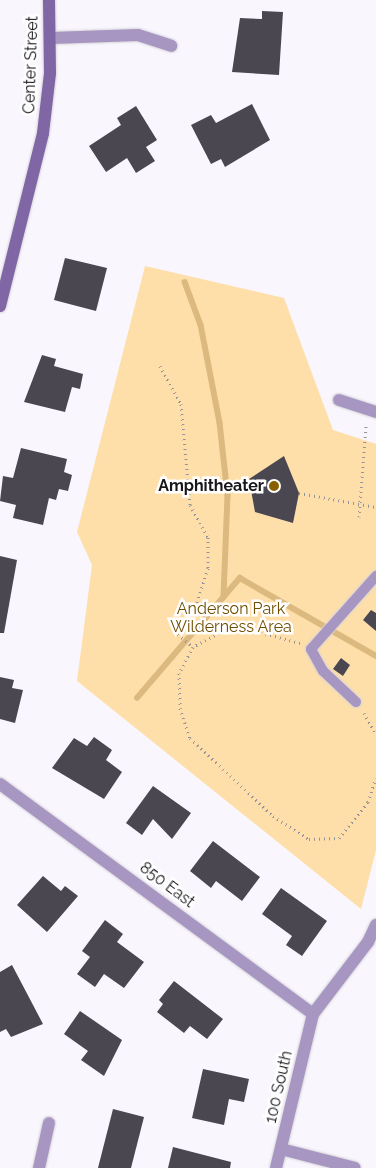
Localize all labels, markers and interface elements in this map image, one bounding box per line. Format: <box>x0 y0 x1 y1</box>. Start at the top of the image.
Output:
street label: Center Street <box>20 16 42 114</box>
place label: Amphitheater <box>158 476 264 496</box>
marker: Amphitheater <box>268 480 280 492</box>
park label: Anderson Park Wilderness Area <box>170 599 292 637</box>
street label: 850 East <box>136 858 198 912</box>
street label: 100 South <box>261 1049 297 1125</box>

